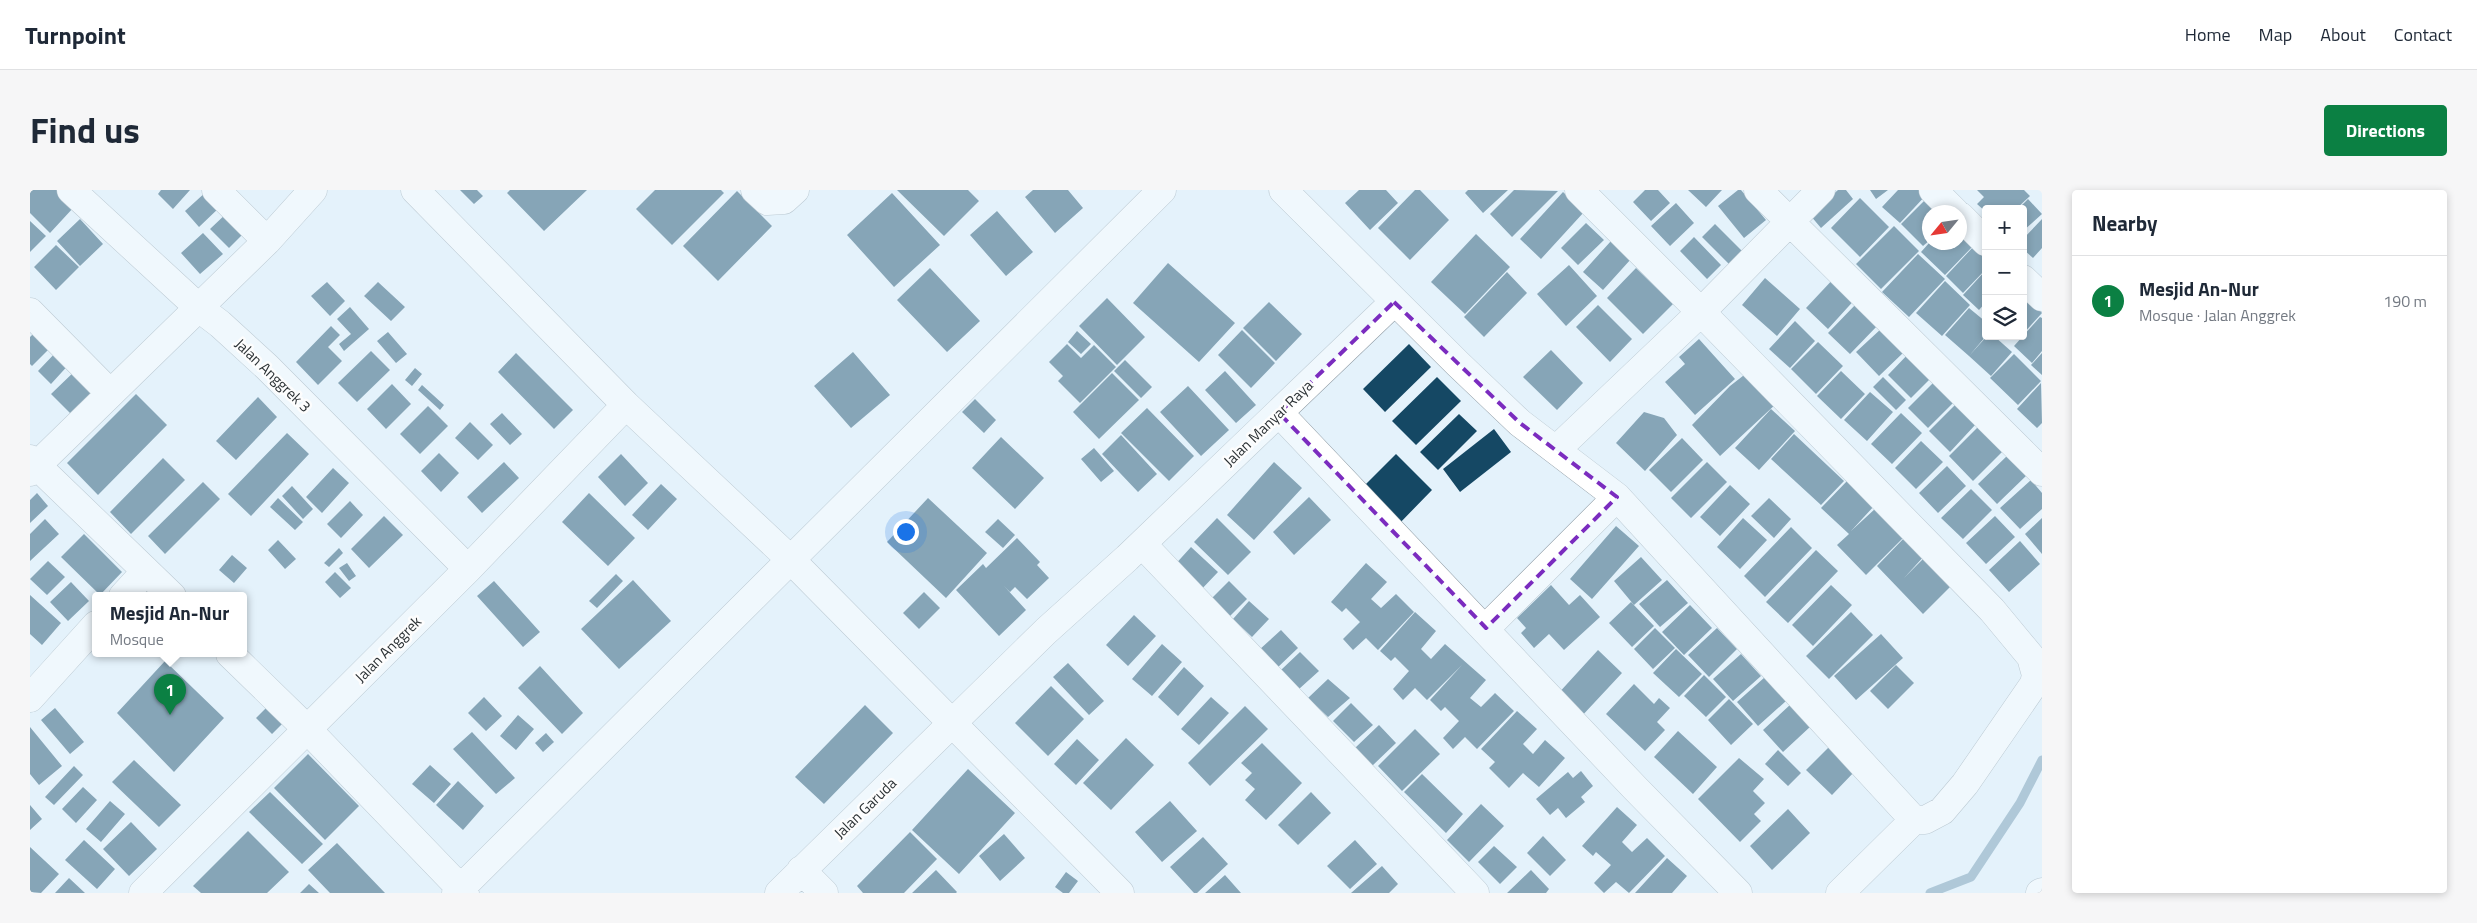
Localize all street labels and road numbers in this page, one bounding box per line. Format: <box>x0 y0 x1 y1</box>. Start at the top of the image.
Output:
street label: Jalan Anggrek 3 <box>230 333 316 417</box>
street label: Jalan Manyar Raya <box>1218 374 1318 472</box>
street label: Jalan Anggrek <box>349 610 427 688</box>
street label: Jalan Garuda <box>828 772 902 844</box>

